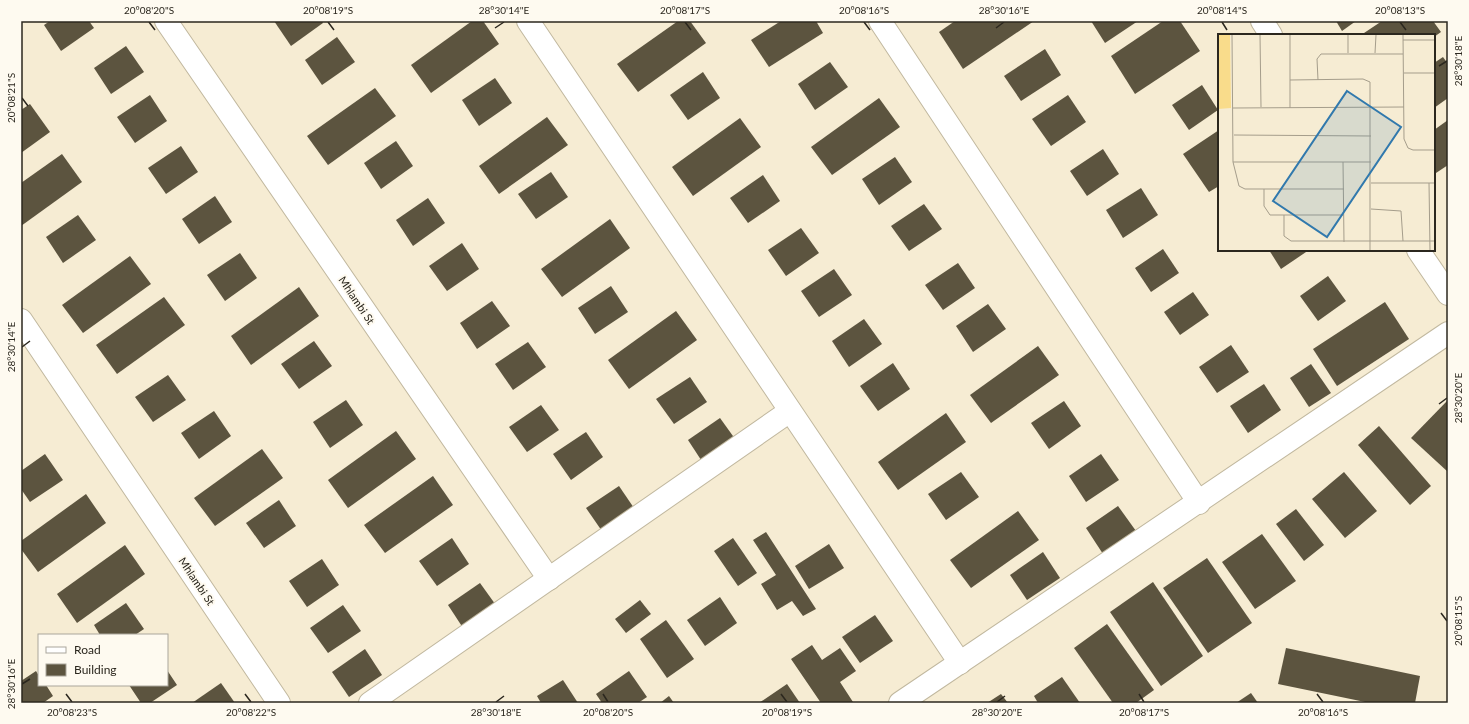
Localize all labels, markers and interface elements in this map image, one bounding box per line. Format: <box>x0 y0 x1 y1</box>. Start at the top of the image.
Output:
text: 20°08'20"S <box>124 4 174 16</box>
text: 20°08'19"S <box>303 4 353 16</box>
text: 28°30'14"E <box>479 4 529 16</box>
text: 20°08'17"S <box>660 4 710 16</box>
text: 20°08'16"S <box>839 4 889 16</box>
text: 28°30'16"E <box>979 4 1029 16</box>
text: 20°08'14"S <box>1197 4 1247 16</box>
text: 20°08'13"S <box>1375 4 1425 16</box>
inset map <box>1218 34 1435 251</box>
text: 28°30'18"E <box>1452 36 1464 86</box>
text: 20°08'21"S <box>5 73 17 123</box>
street label: Mhlambi St <box>336 274 378 326</box>
text: 28°30'14"E <box>5 322 17 372</box>
text: 28°30'20"E <box>1452 373 1464 423</box>
street label: Mhlambi St <box>176 555 218 607</box>
text: 20°08'15"S <box>1452 596 1464 646</box>
legend <box>38 634 168 686</box>
text: Road <box>74 642 101 657</box>
text: 28°30'16"E <box>5 659 17 709</box>
text: Building <box>74 662 117 677</box>
text: 20°08'23"S <box>47 706 97 718</box>
text: 20°08'22"S <box>226 706 276 718</box>
text: 28°30'18"E <box>471 706 521 718</box>
text: 20°08'20"S <box>583 706 633 718</box>
text: 20°08'19"S <box>762 706 812 718</box>
text: 28°30'20"E <box>972 706 1022 718</box>
text: 20°08'17"S <box>1119 706 1169 718</box>
text: 20°08'16"S <box>1298 706 1348 718</box>

